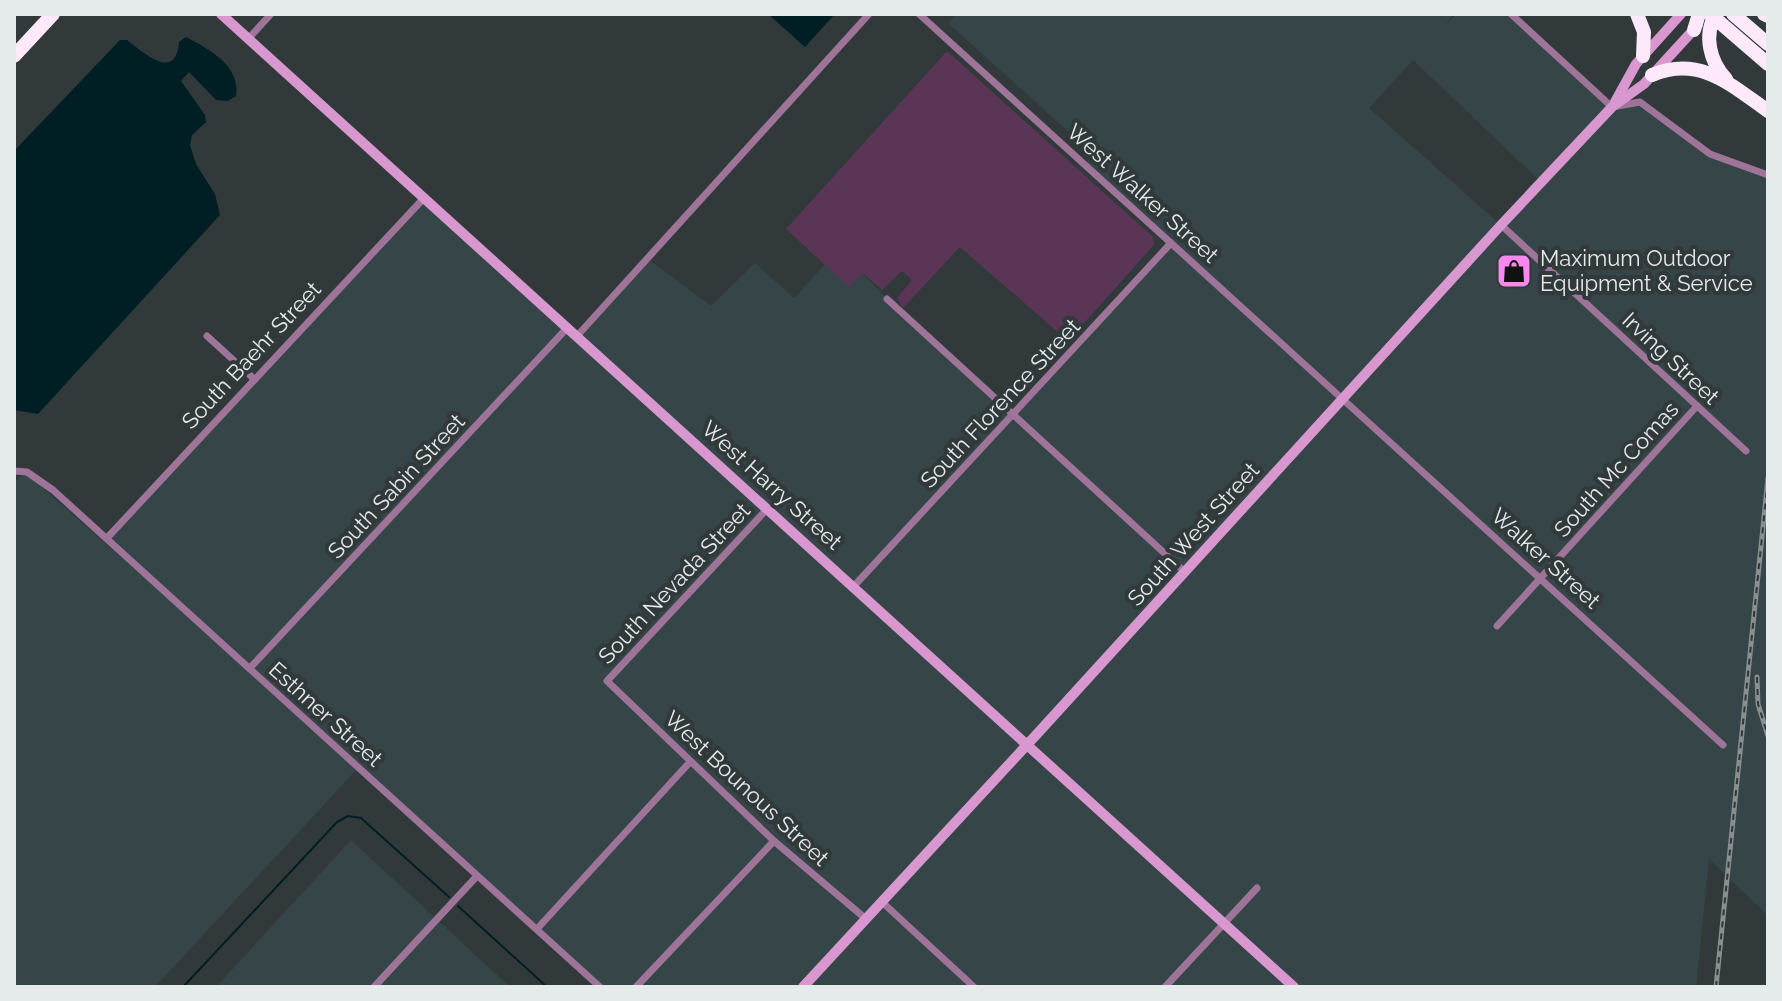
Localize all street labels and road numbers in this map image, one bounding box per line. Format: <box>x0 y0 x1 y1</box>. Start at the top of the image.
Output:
street label: West Walker Street <box>1062 118 1225 268</box>
street label: South Baehr Street <box>176 276 326 434</box>
street label: Irving Street <box>1617 307 1725 410</box>
street label: South Florence Street <box>915 313 1086 493</box>
street label: South Mc Comas <box>1548 396 1684 542</box>
street label: South Sabin Street <box>322 408 470 564</box>
street label: West Harry Street <box>697 415 848 555</box>
street label: South West Street <box>1122 457 1265 611</box>
street label: South Nevada Street <box>593 497 756 669</box>
street label: Walker Street <box>1486 502 1606 614</box>
street label: Esthner Street <box>264 656 389 772</box>
street label: West Bounous Street <box>659 705 835 871</box>

